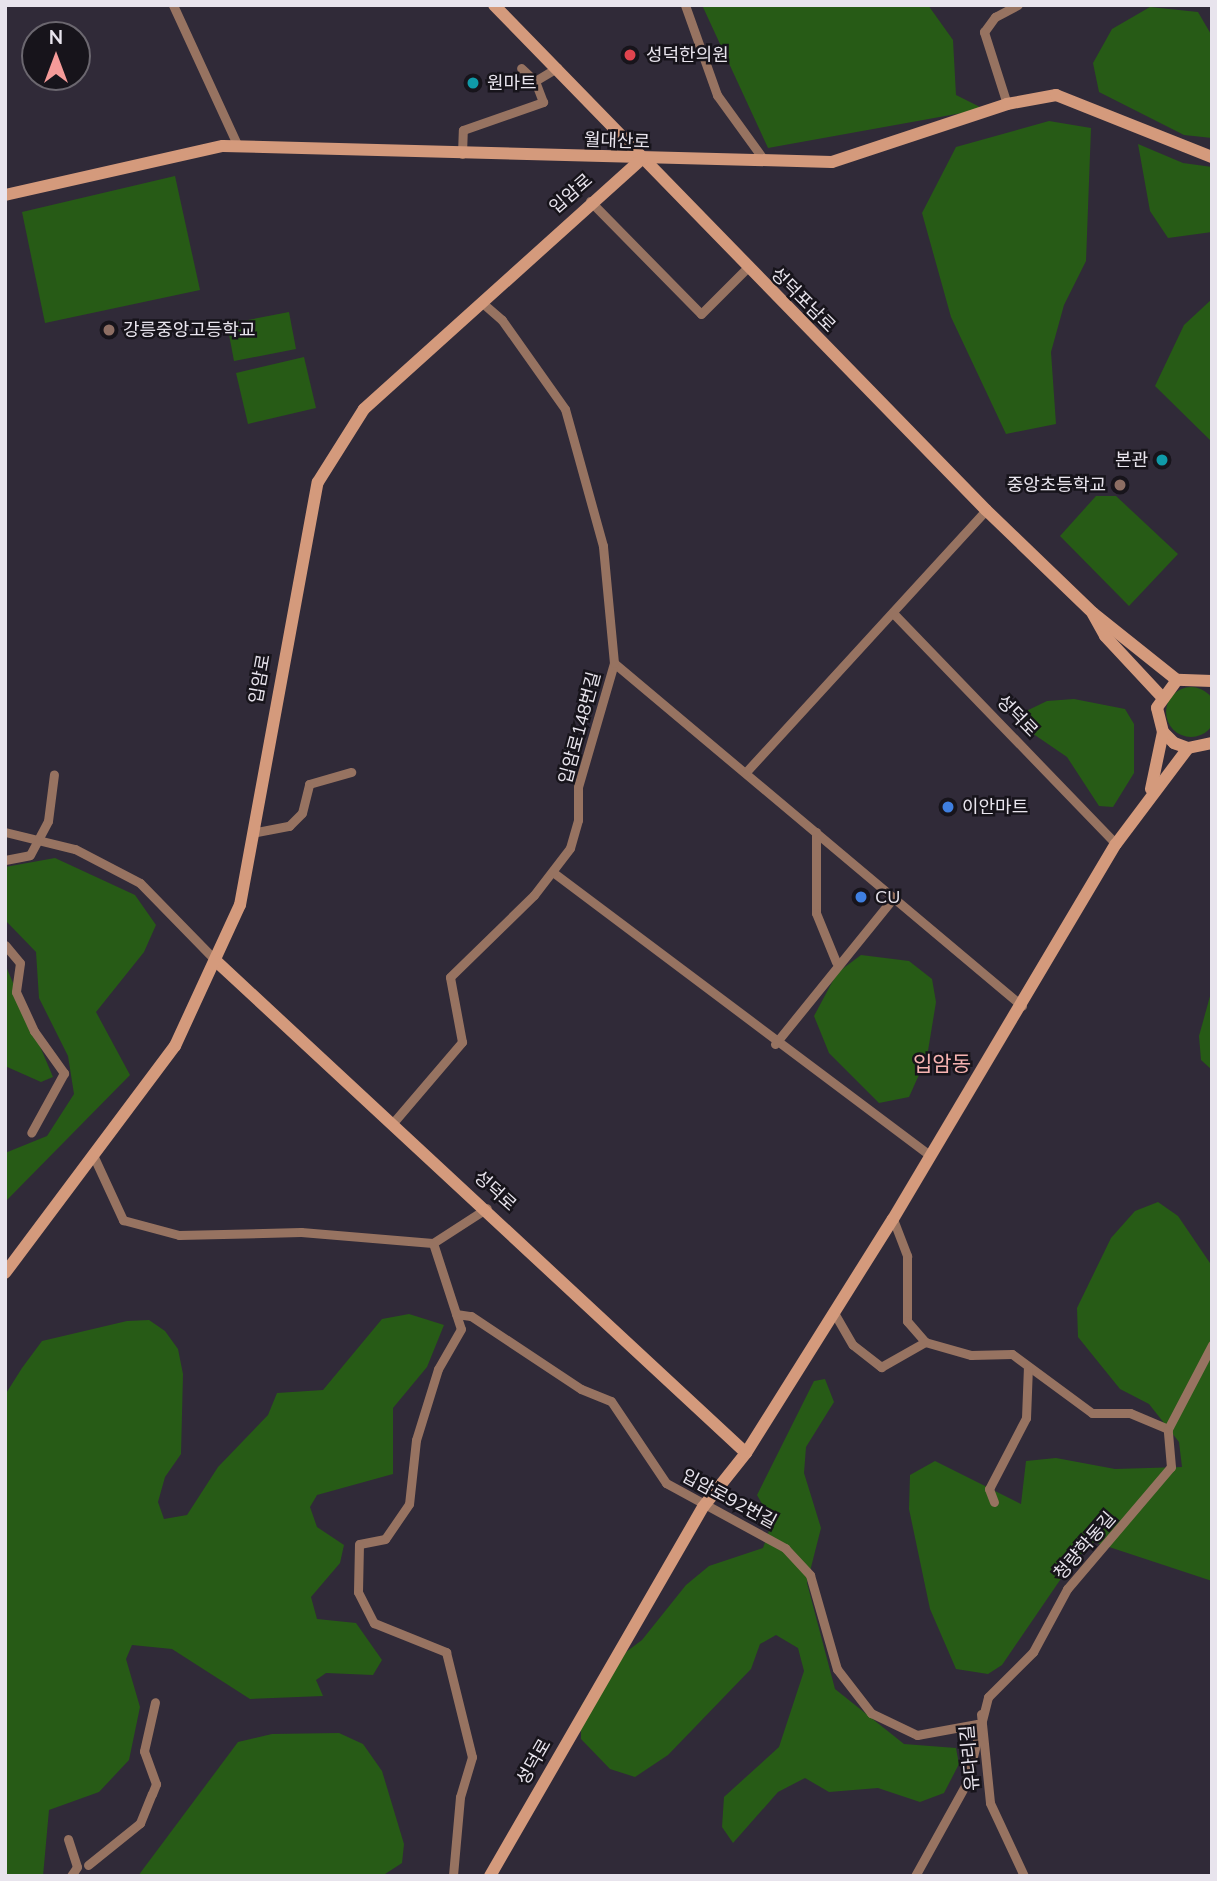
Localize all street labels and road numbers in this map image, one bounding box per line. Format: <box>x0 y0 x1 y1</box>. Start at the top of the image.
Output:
street label: 월대산로 <box>584 129 650 153</box>
street label: 입암로 <box>545 170 597 218</box>
street label: 성덕포남로 <box>766 263 840 337</box>
street label: 입암로 <box>245 653 275 705</box>
street label: 입암로148번길 <box>555 670 605 786</box>
street label: 성덕로 <box>992 691 1042 741</box>
street label: 성덕로 <box>469 1166 521 1216</box>
street label: 입암로92번길 <box>678 1465 780 1533</box>
street label: 청량학동길 <box>1050 1508 1120 1584</box>
street label: 유다리길 <box>956 1724 984 1792</box>
street label: 성덕로 <box>512 1735 556 1789</box>

